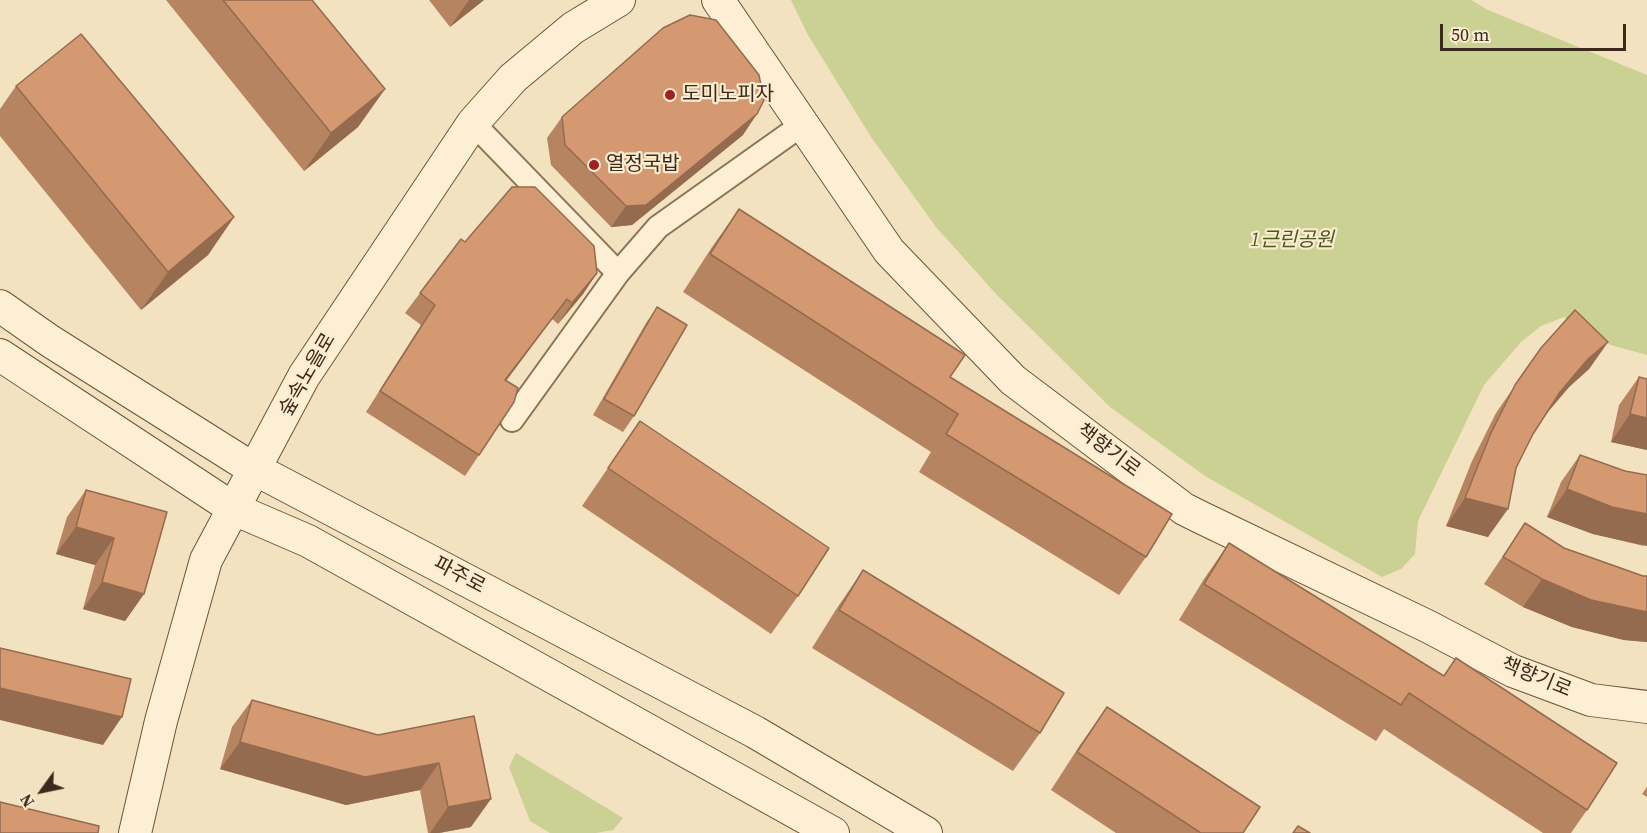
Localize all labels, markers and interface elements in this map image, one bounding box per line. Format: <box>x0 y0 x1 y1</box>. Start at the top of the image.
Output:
scale bar <box>1443 12 1629 50</box>
text: 50 m <box>1451 22 1489 47</box>
place label: 도미노피자 <box>682 83 774 107</box>
marker: 도미노피자 <box>663 88 677 102</box>
place label: 열정국밥 <box>606 153 680 177</box>
marker: 열정국밥 <box>587 158 601 172</box>
park label: 1근린공원 <box>1250 229 1334 253</box>
street label: 숲속노을로 <box>275 329 341 421</box>
street label: 책향기로 <box>1071 419 1145 483</box>
street label: 파주로 <box>429 552 489 600</box>
street label: 책향기로 <box>1497 653 1575 703</box>
north arrow <box>12 761 72 821</box>
text: N <box>15 790 39 812</box>

